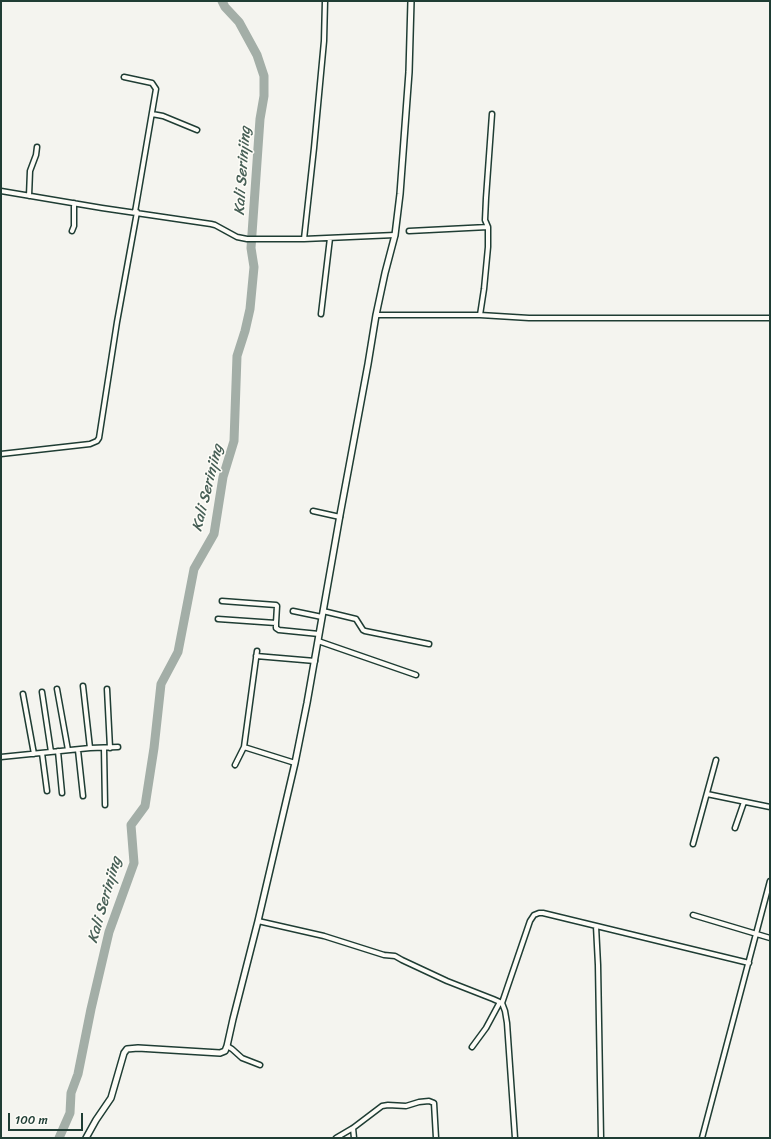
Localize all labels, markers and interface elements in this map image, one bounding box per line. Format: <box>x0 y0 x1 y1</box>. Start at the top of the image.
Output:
water label: Kali Serinjing <box>231 126 255 216</box>
water label: Kali Serinjing <box>189 443 227 533</box>
water label: Kali Serinjing <box>84 855 126 945</box>
scale bar <box>10 1105 85 1131</box>
text: 100 m <box>15 1109 48 1131</box>

